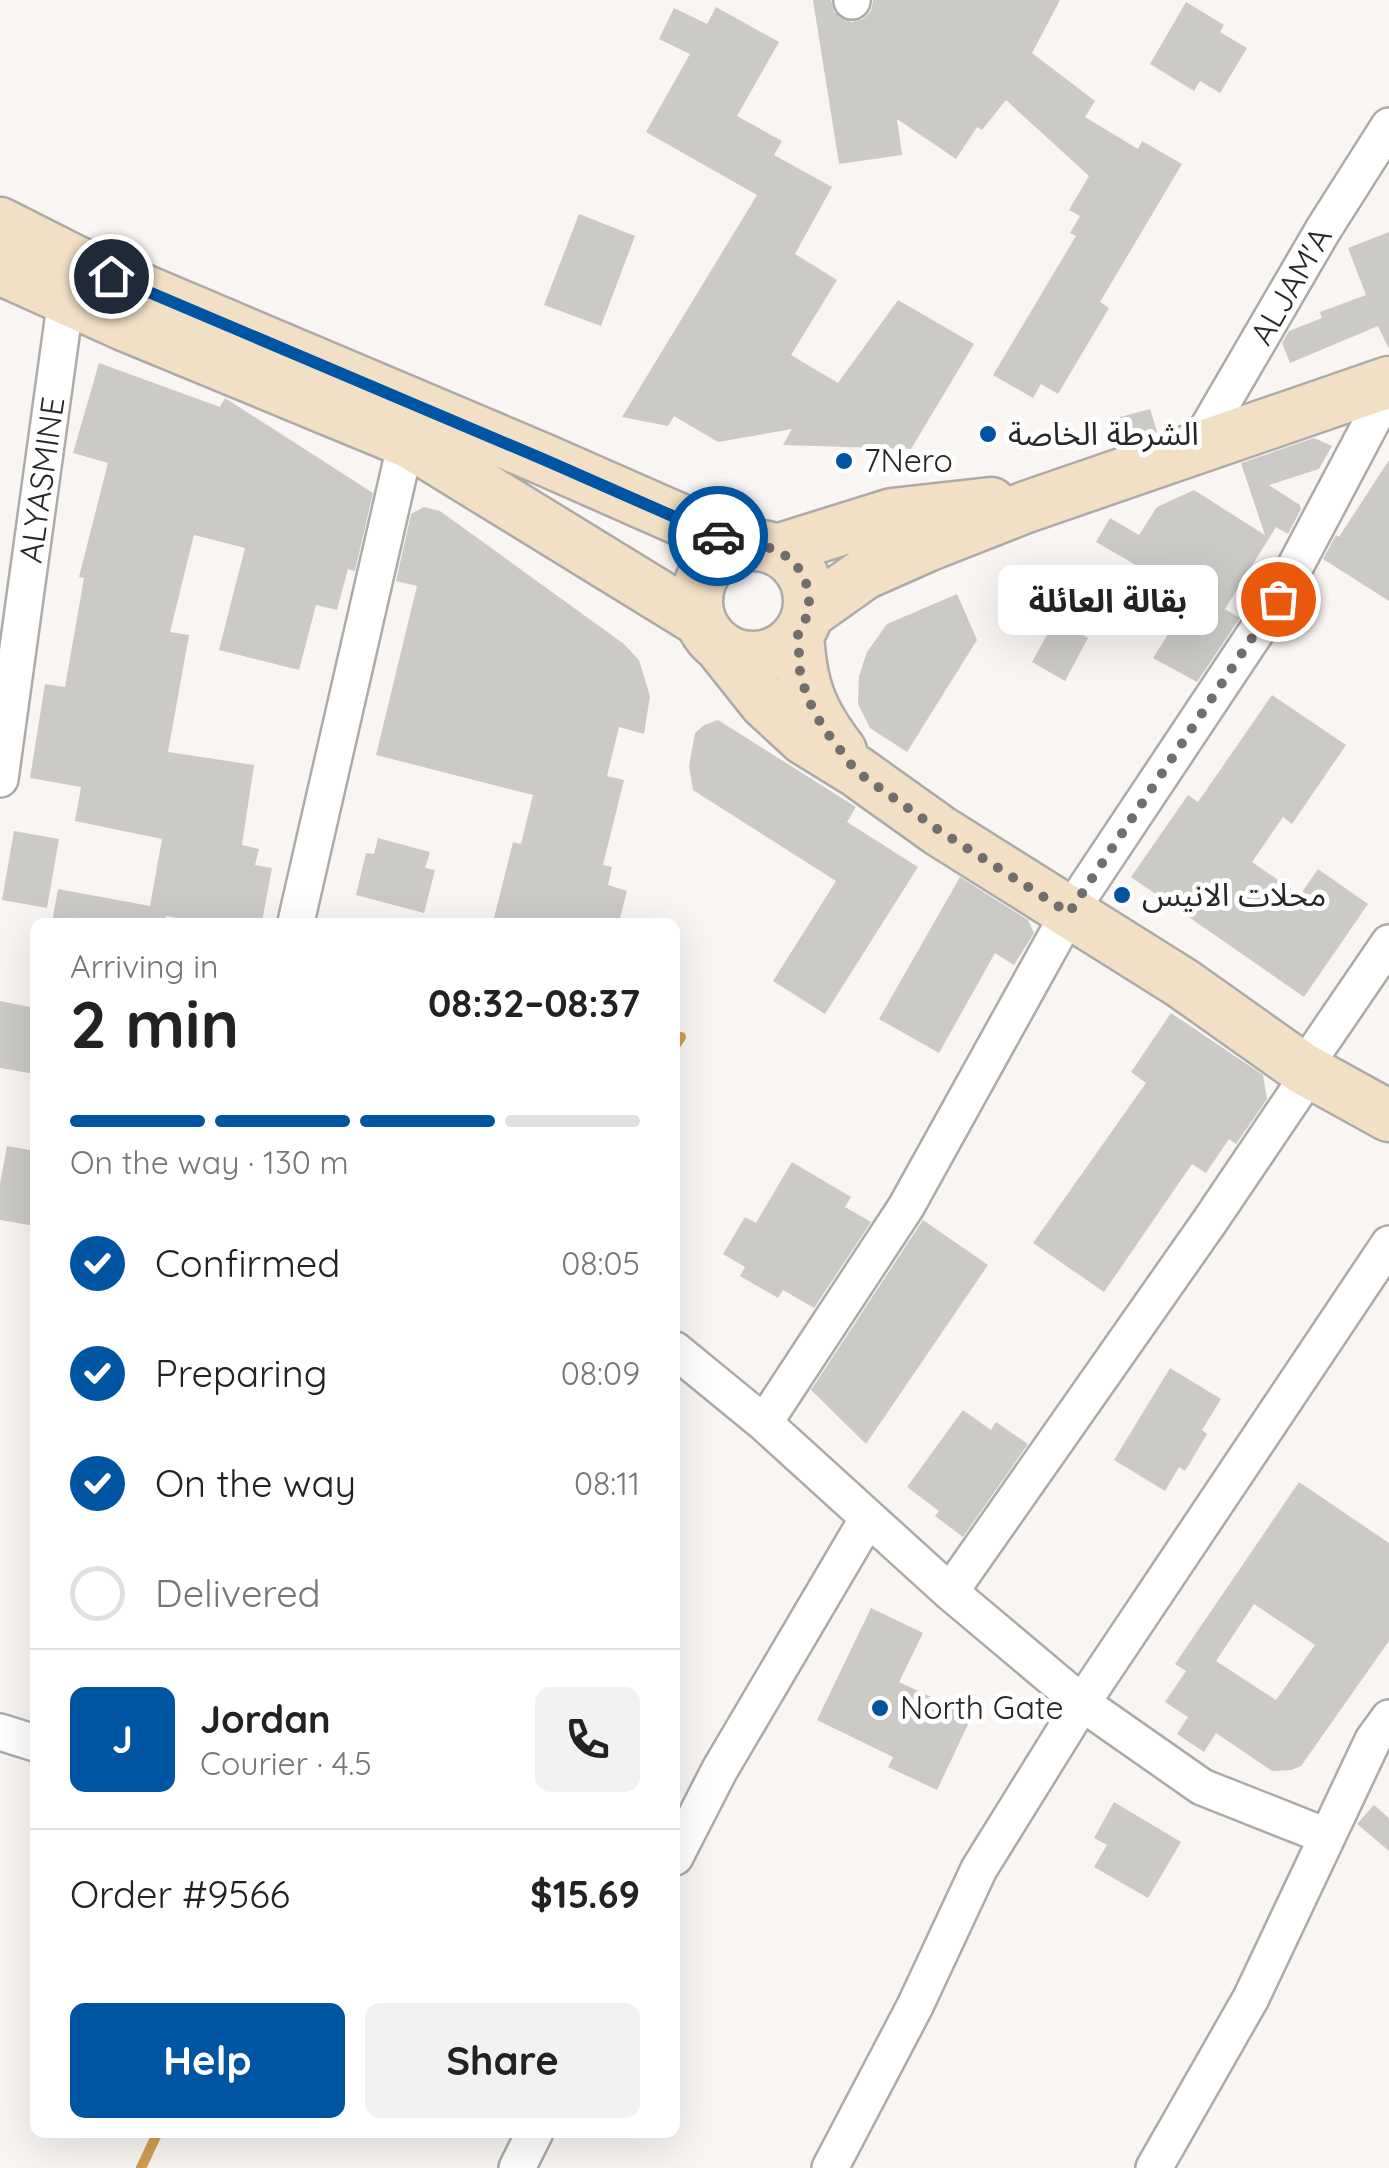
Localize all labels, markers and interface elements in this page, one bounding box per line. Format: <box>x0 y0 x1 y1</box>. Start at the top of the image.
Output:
street label: ALJAM'A <box>1240 219 1340 352</box>
pin <box>69 234 154 319</box>
icon: home <box>84 249 139 304</box>
street label: ALYASMINE <box>10 394 72 565</box>
place label: الشرطة الخاصة <box>1008 413 1199 453</box>
marker: الشرطة الخاصة <box>977 423 999 445</box>
place label: 7Nero <box>864 440 953 480</box>
marker: 7Nero <box>833 450 855 472</box>
courier <box>668 486 768 586</box>
icon: car <box>691 509 746 564</box>
pin <box>1236 557 1321 642</box>
callout: بقالة العائلة <box>998 564 1218 634</box>
icon: bag <box>1251 572 1306 627</box>
text: بقالة العائلة <box>1029 580 1187 620</box>
place label: محلات الانيس <box>1142 874 1326 914</box>
marker: محلات الانيس <box>1111 884 1133 906</box>
text: Arriving in <box>70 946 219 986</box>
text: 08:32–08:37 <box>428 979 640 1027</box>
text: 2 min <box>70 983 239 1064</box>
text: On the way · 130 m <box>70 1142 349 1182</box>
icon: check <box>70 1236 125 1291</box>
text: Confirmed <box>155 1239 340 1287</box>
text: 08:05 <box>561 1243 640 1283</box>
icon: check <box>70 1346 125 1401</box>
text: Preparing <box>155 1349 327 1397</box>
text: 08:09 <box>561 1353 640 1393</box>
icon: check <box>70 1456 125 1511</box>
text: On the way <box>155 1459 356 1507</box>
text: 08:11 <box>574 1463 640 1503</box>
text: Delivered <box>155 1569 321 1617</box>
button: phone <box>535 1687 640 1792</box>
place label: North Gate <box>900 1687 1064 1727</box>
text: Jordan <box>200 1695 331 1743</box>
marker: North Gate <box>869 1697 891 1719</box>
text: J <box>112 1715 133 1763</box>
text: Courier · 4.5 <box>200 1743 372 1783</box>
text: Order #9566 <box>70 1870 290 1918</box>
text: $15.69 <box>530 1870 640 1918</box>
button: Help <box>70 2003 345 2118</box>
button: Share <box>365 2003 640 2118</box>

